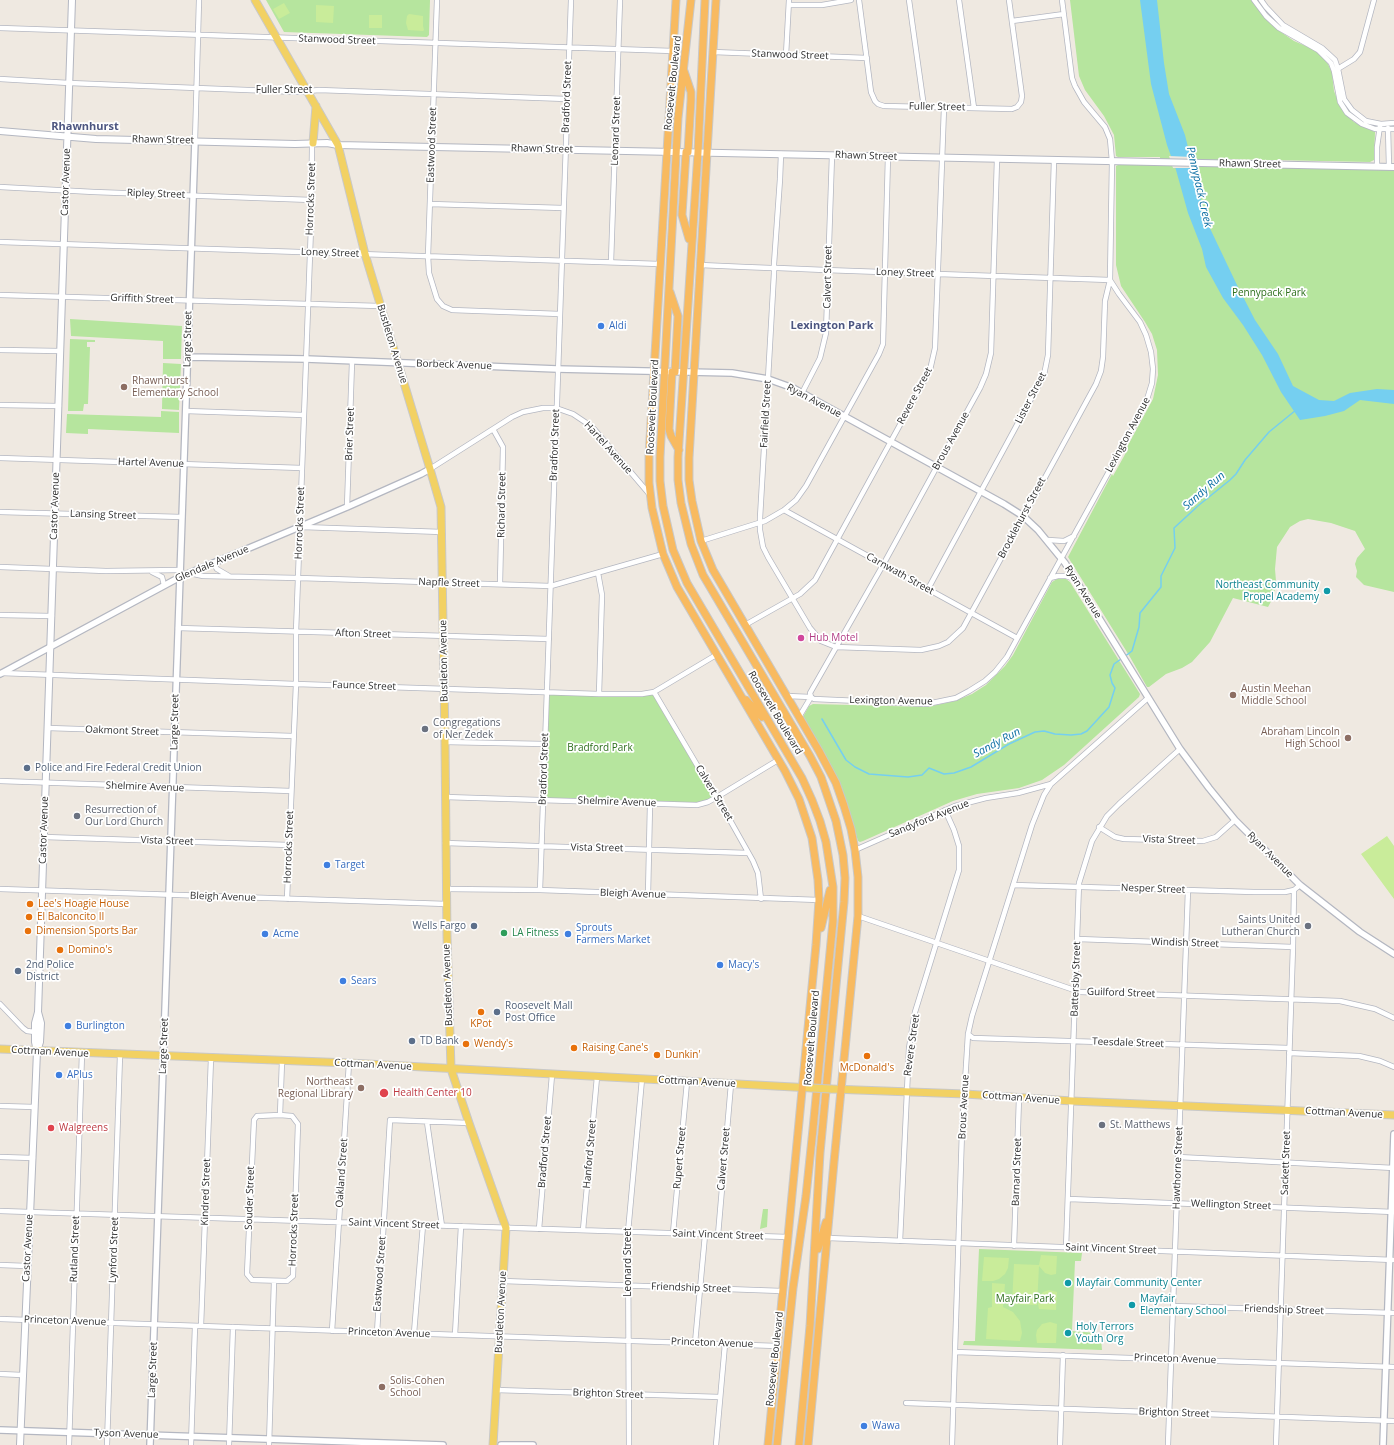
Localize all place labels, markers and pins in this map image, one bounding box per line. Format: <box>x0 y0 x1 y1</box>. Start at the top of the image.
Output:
place label: Aldi <box>609 320 626 332</box>
marker: Aldi <box>596 321 606 331</box>
place label: Rhawnhurst Elementary School <box>132 375 218 398</box>
marker: Rhawnhurst Elementary School <box>119 382 129 392</box>
place label: Northeast Community Propel Academy <box>1215 579 1319 602</box>
marker: Northeast Community Propel Academy <box>1322 586 1332 596</box>
place label: Hub Motel <box>809 632 858 644</box>
marker: Hub Motel <box>796 633 806 643</box>
place label: Austin Meehan Middle School <box>1241 683 1311 706</box>
marker: Austin Meehan Middle School <box>1228 690 1238 700</box>
place label: Congregations of Ner Zedek <box>433 717 501 740</box>
marker: Congregations of Ner Zedek <box>420 724 430 734</box>
place label: Abraham Lincoln High School <box>1261 726 1340 750</box>
marker: Abraham Lincoln High School <box>1343 733 1353 743</box>
place label: Police and Fire Federal Credit Union <box>35 762 202 774</box>
marker: Police and Fire Federal Credit Union <box>22 763 32 773</box>
place label: Resurrection of Our Lord Church <box>85 804 163 828</box>
marker: Resurrection of Our Lord Church <box>72 811 82 821</box>
place label: Target <box>335 859 365 871</box>
marker: Target <box>322 860 332 870</box>
place label: Lee's Hoagie House <box>38 898 129 910</box>
marker: Lee's Hoagie House <box>25 899 35 909</box>
place label: El Balconcito II <box>37 911 104 923</box>
marker: El Balconcito II <box>24 912 34 922</box>
place label: Saints United Lutheran Church <box>1221 914 1300 938</box>
place label: Wells Fargo <box>412 920 466 932</box>
marker: Wells Fargo <box>469 921 479 931</box>
marker: Saints United Lutheran Church <box>1303 921 1313 931</box>
place label: Sprouts Farmers Market <box>576 922 650 946</box>
place label: Dimension Sports Bar <box>36 925 138 937</box>
marker: Dimension Sports Bar <box>23 926 33 936</box>
place label: LA Fitness <box>512 927 559 939</box>
place label: Acme <box>273 928 299 940</box>
marker: LA Fitness <box>499 928 509 938</box>
marker: Acme <box>260 929 270 939</box>
marker: Sprouts Farmers Market <box>563 929 573 939</box>
place label: Domino's <box>68 944 112 956</box>
marker: Domino's <box>55 945 65 955</box>
place label: 2nd Police District <box>26 959 74 982</box>
place label: Macy's <box>728 959 759 971</box>
marker: Macy's <box>715 960 725 970</box>
marker: 2nd Police District <box>13 966 23 976</box>
place label: Sears <box>351 975 377 987</box>
marker: Sears <box>338 976 348 986</box>
place label: Roosevelt Mall Post Office <box>505 1000 572 1024</box>
marker: KPot <box>476 1007 486 1017</box>
marker: Roosevelt Mall Post Office <box>492 1007 502 1017</box>
place label: KPot <box>470 1018 492 1030</box>
place label: Burlington <box>76 1020 125 1032</box>
marker: Burlington <box>63 1021 73 1031</box>
place label: TD Bank <box>420 1035 459 1047</box>
marker: TD Bank <box>407 1036 417 1046</box>
place label: Wendy's <box>474 1038 513 1050</box>
marker: Wendy's <box>461 1039 471 1049</box>
place label: Raising Cane's <box>582 1042 648 1054</box>
marker: Raising Cane's <box>569 1043 579 1053</box>
place label: Dunkin' <box>665 1049 701 1061</box>
marker: Dunkin' <box>652 1050 662 1060</box>
marker: McDonald's <box>862 1051 872 1061</box>
place label: McDonald's <box>840 1062 894 1074</box>
place label: APlus <box>67 1069 93 1081</box>
marker: APlus <box>54 1070 64 1080</box>
place label: Northeast Regional Library <box>278 1076 353 1100</box>
marker: Northeast Regional Library <box>356 1083 366 1093</box>
marker: Health Center 10 <box>378 1087 390 1099</box>
place label: Health Center 10 <box>393 1087 472 1099</box>
place label: St. Matthews <box>1110 1119 1170 1131</box>
marker: St. Matthews <box>1097 1120 1107 1130</box>
place label: Walgreens <box>59 1122 108 1134</box>
marker: Walgreens <box>46 1123 56 1133</box>
place label: Mayfair Community Center <box>1076 1277 1202 1289</box>
marker: Mayfair Community Center <box>1063 1278 1073 1288</box>
place label: Mayfair Elementary School <box>1140 1293 1226 1316</box>
marker: Mayfair Elementary School <box>1127 1300 1137 1310</box>
place label: Holy Terrors Youth Org <box>1076 1321 1134 1344</box>
marker: Holy Terrors Youth Org <box>1063 1328 1073 1338</box>
place label: Solis-Cohen School <box>390 1375 445 1398</box>
marker: Solis-Cohen School <box>377 1382 387 1392</box>
place label: Wawa <box>872 1420 900 1432</box>
marker: Wawa <box>859 1421 869 1431</box>

